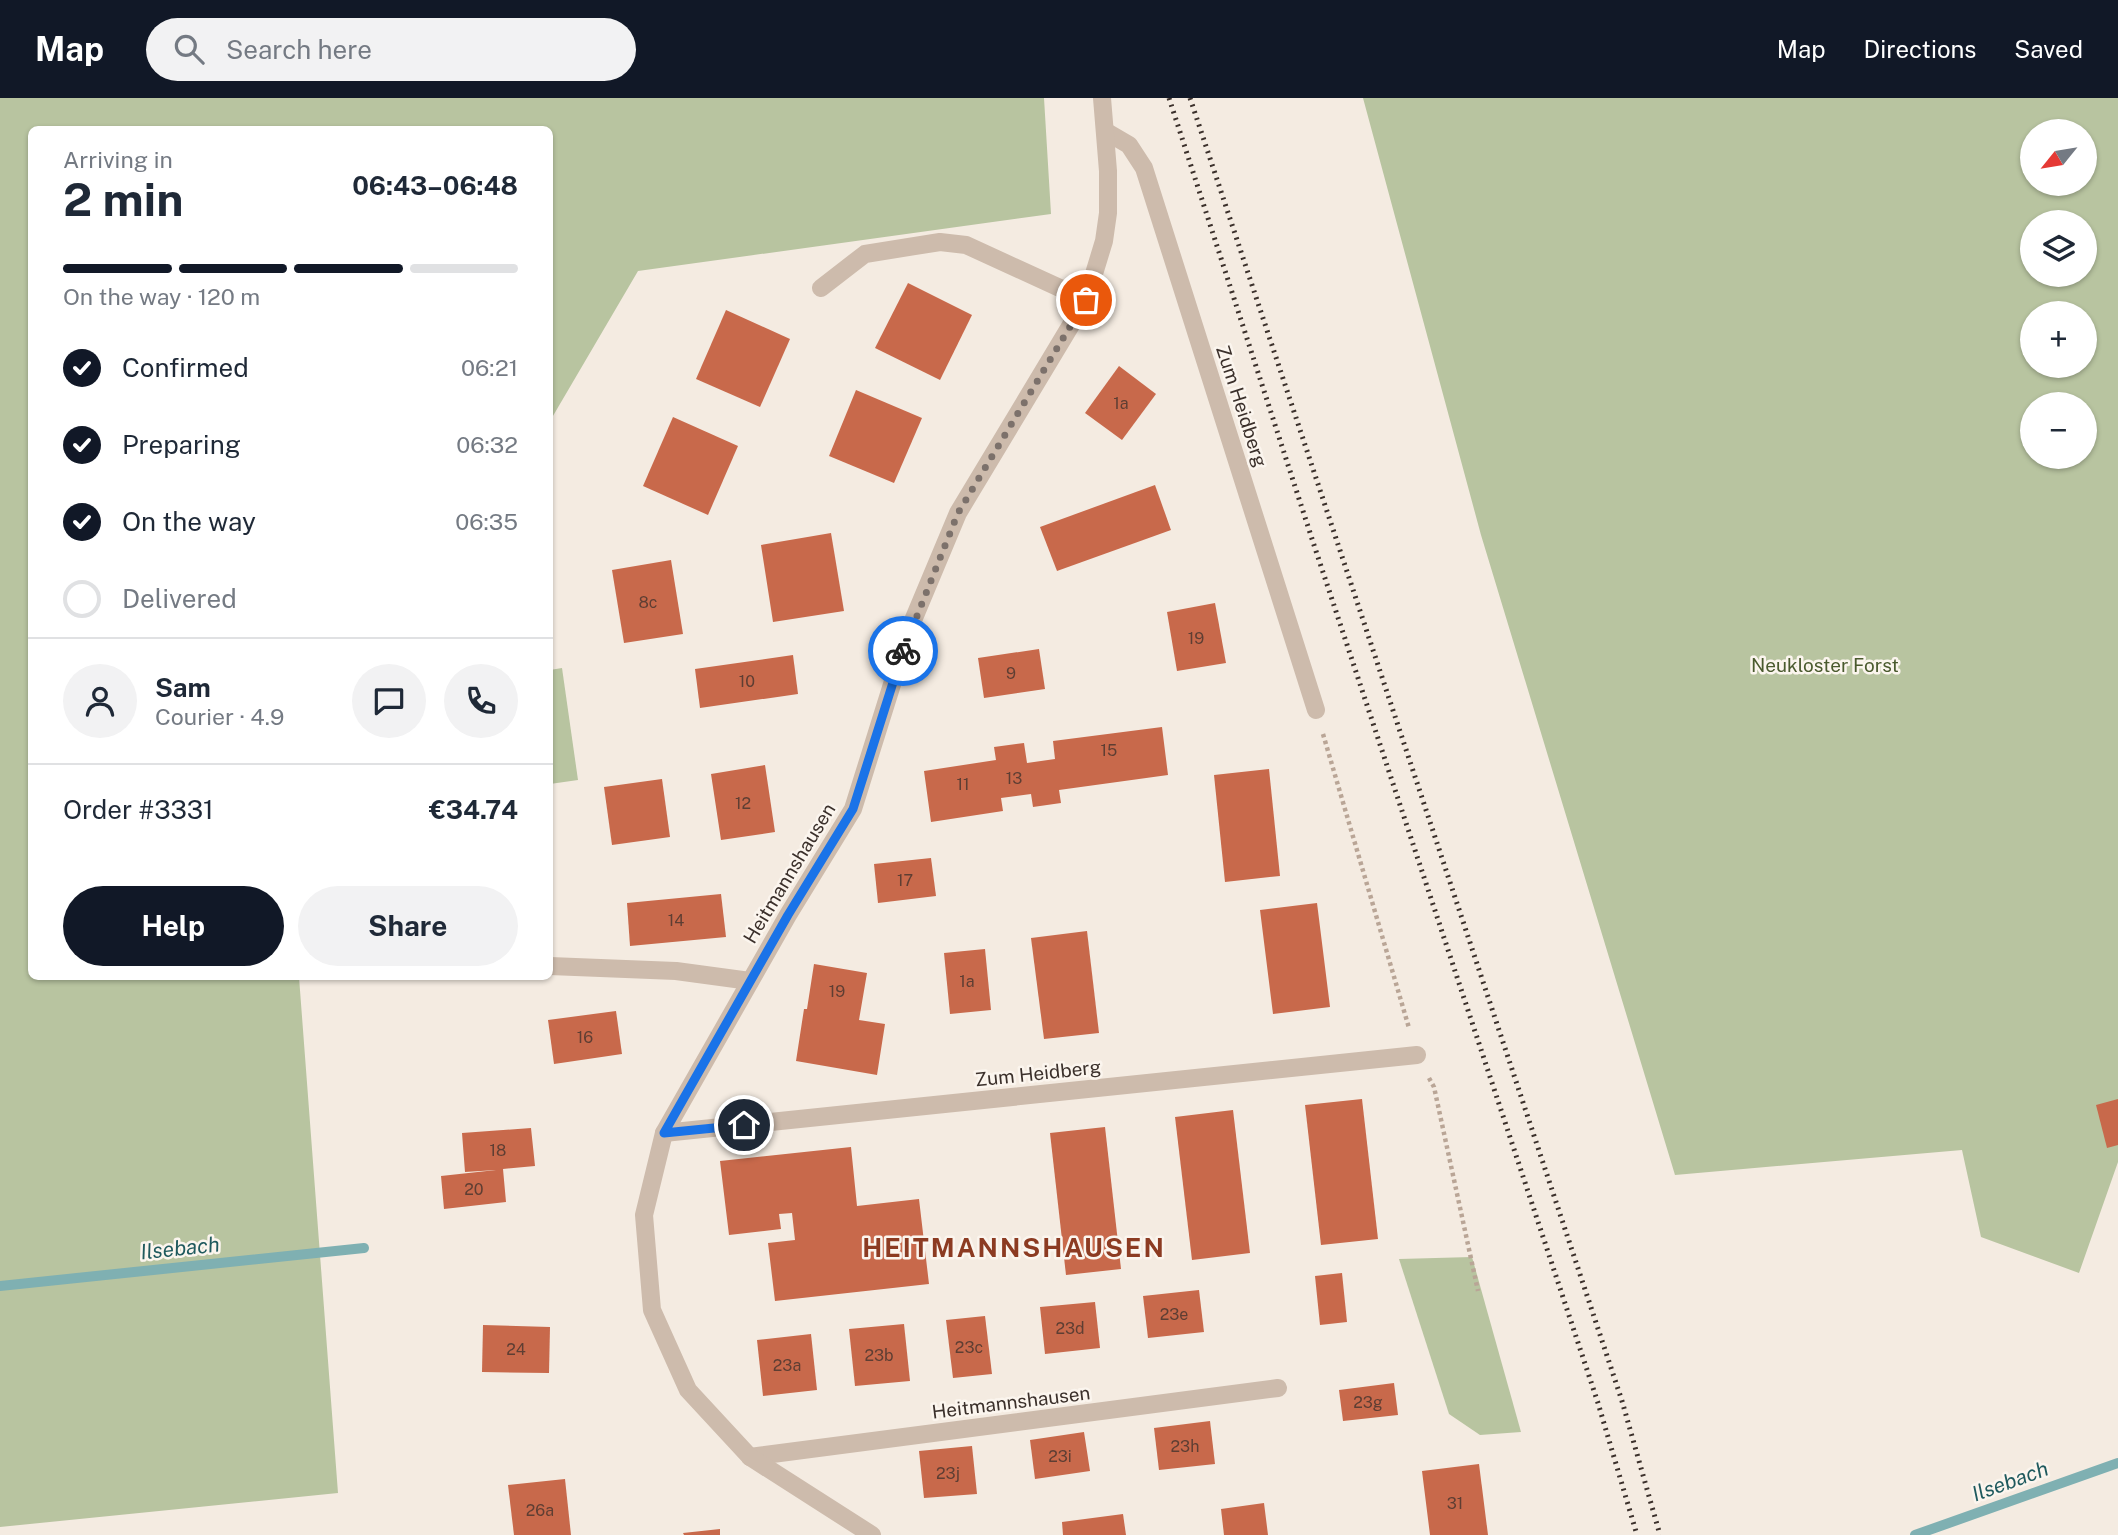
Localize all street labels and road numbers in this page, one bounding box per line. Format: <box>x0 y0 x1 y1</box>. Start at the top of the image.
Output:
street label: Zum Heidberg <box>1212 342 1272 470</box>
street label: Heitmannshausen <box>739 799 839 947</box>
street label: Zum Heidberg <box>974 1055 1102 1091</box>
street label: Heitmannshausen <box>931 1381 1091 1423</box>

